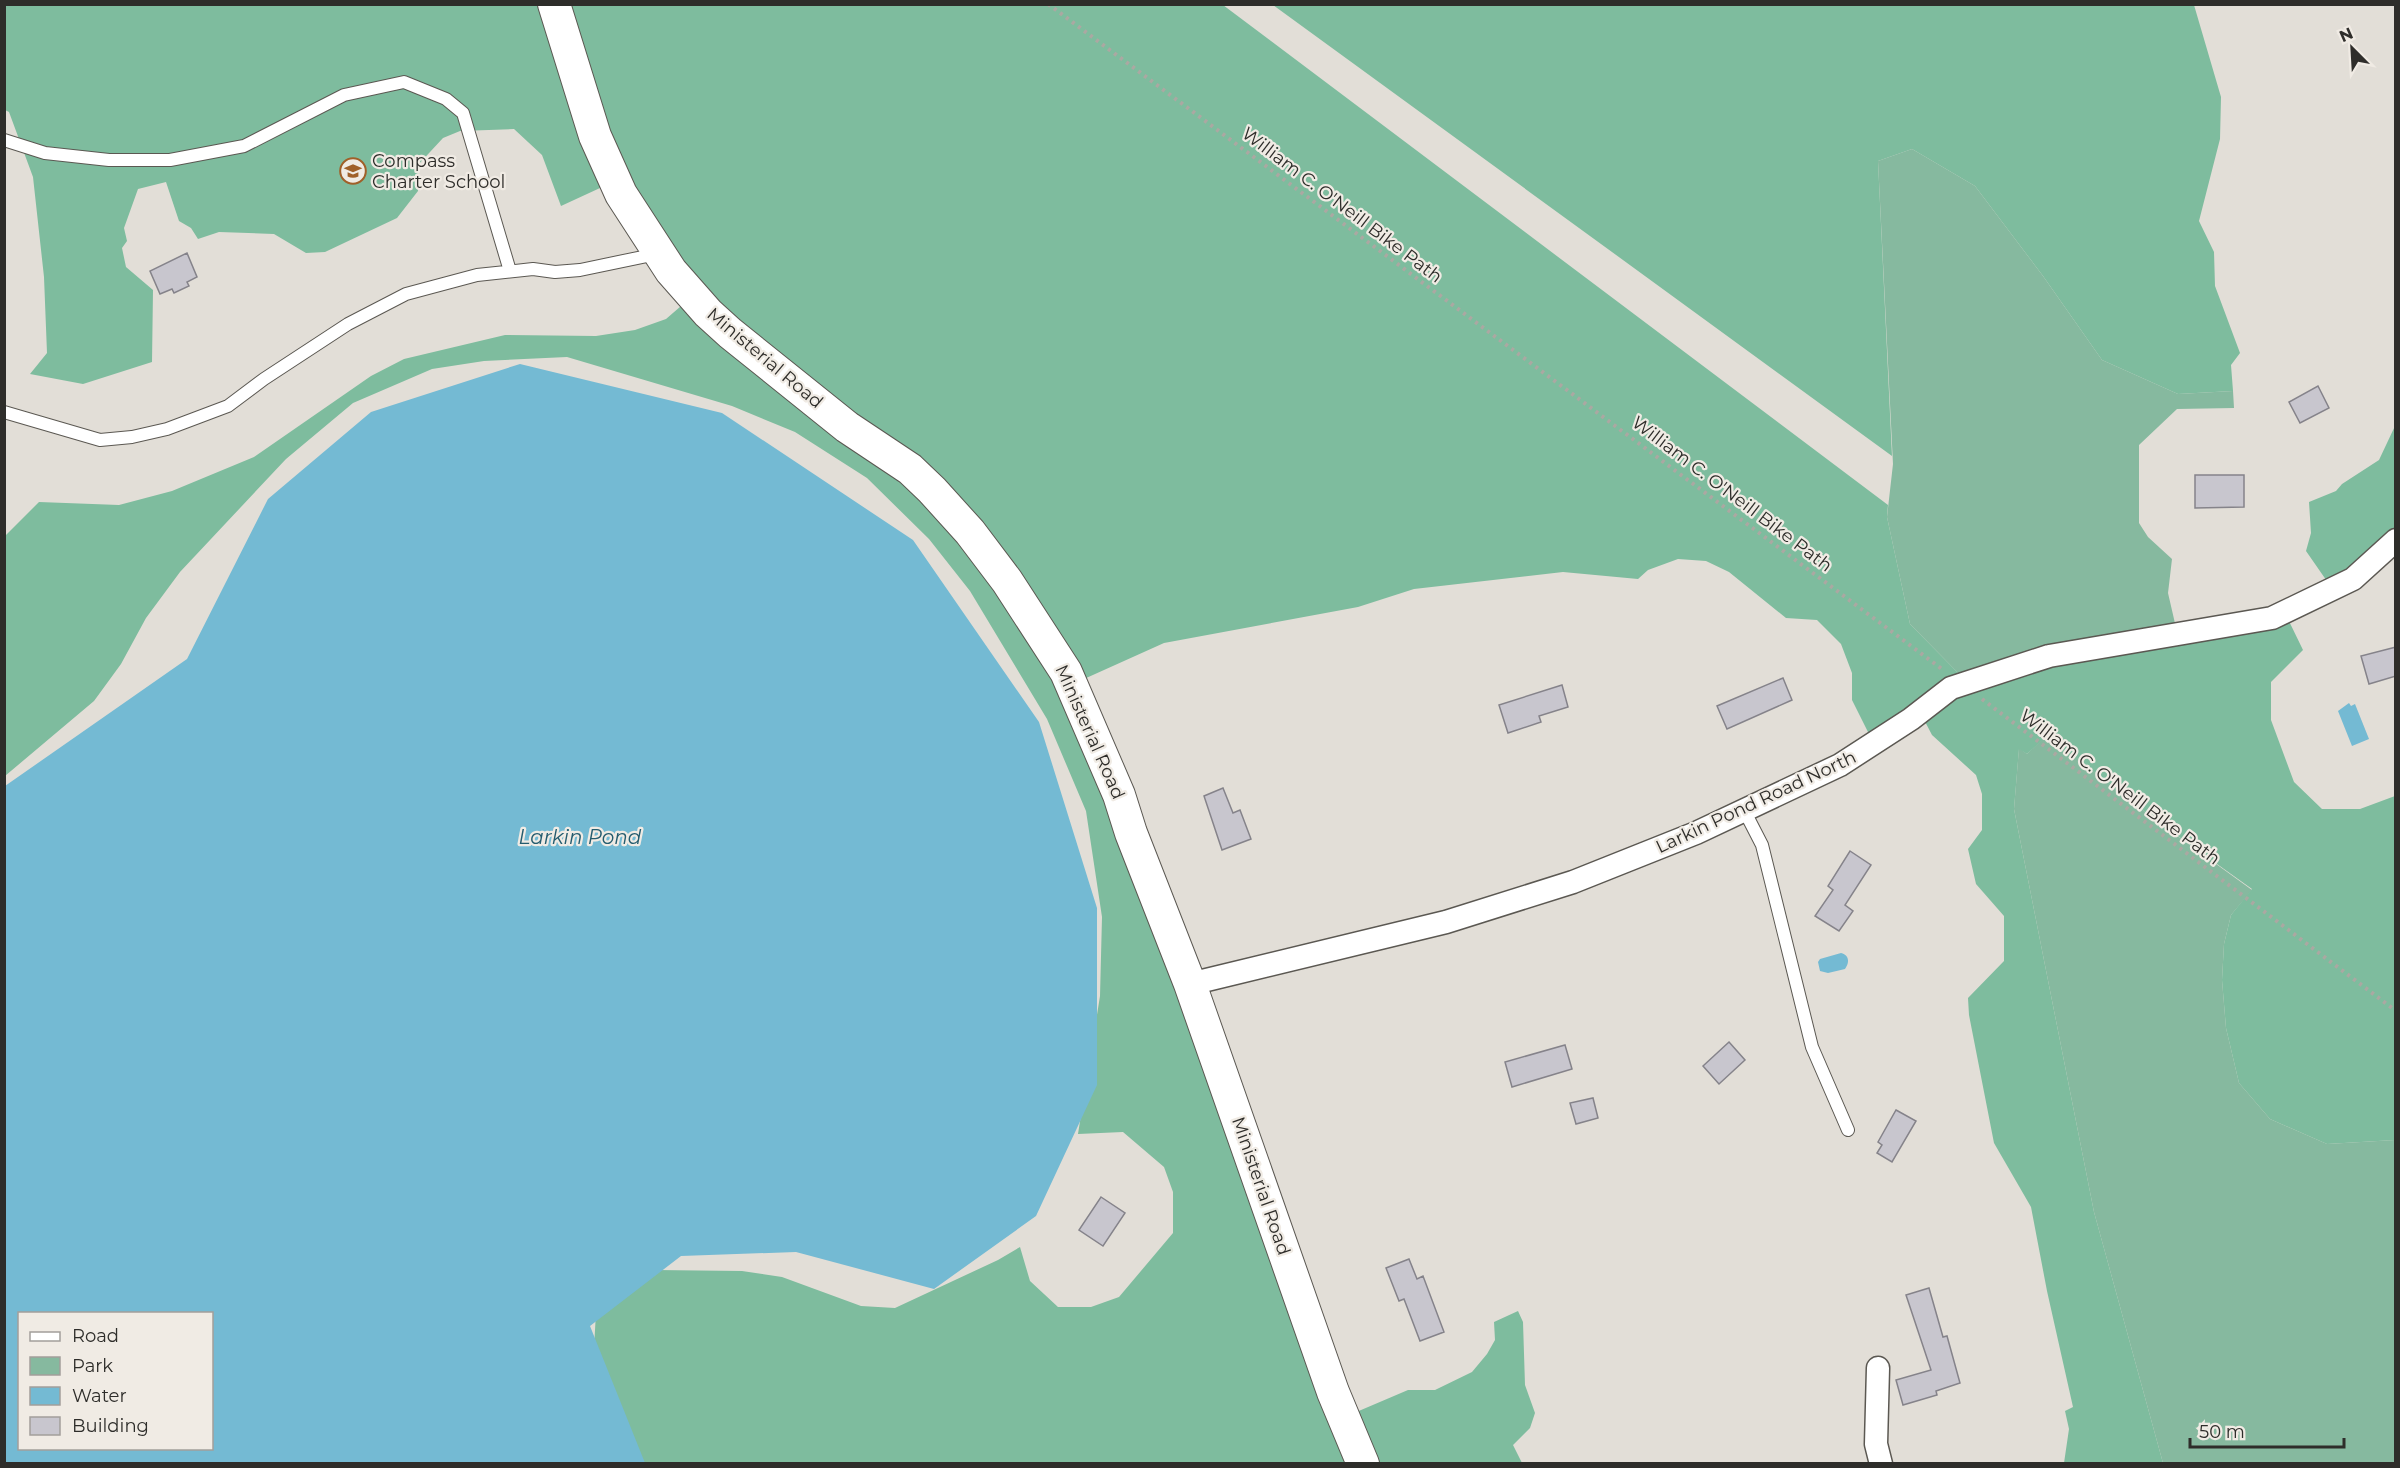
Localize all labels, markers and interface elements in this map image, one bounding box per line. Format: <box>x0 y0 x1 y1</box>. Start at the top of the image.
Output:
north arrow <box>2322 18 2382 78</box>
text: N <box>2336 23 2356 46</box>
street label: William C. O'Neill Bike Path <box>1237 122 1447 288</box>
place label: Compass Charter School <box>372 150 505 193</box>
school or university icon: Compass Charter School <box>338 156 368 186</box>
street label: Ministerial Road <box>702 303 828 413</box>
street label: William C. O'Neill Bike Path <box>1627 411 1837 577</box>
street label: Ministerial Road <box>1050 661 1130 803</box>
street label: William C. O'Neill Bike Path <box>2015 704 2225 870</box>
street label: Larkin Pond Road North <box>1652 746 1860 858</box>
water label: Larkin Pond <box>519 825 642 849</box>
street label: Ministerial Road <box>1227 1114 1295 1258</box>
legend <box>18 1312 213 1450</box>
text: Road <box>72 1325 119 1347</box>
text: Park <box>72 1355 113 1377</box>
text: Water <box>72 1385 127 1407</box>
scale bar <box>2190 1411 2344 1449</box>
text: Building <box>72 1415 149 1437</box>
text: 50 m <box>2199 1421 2245 1443</box>

